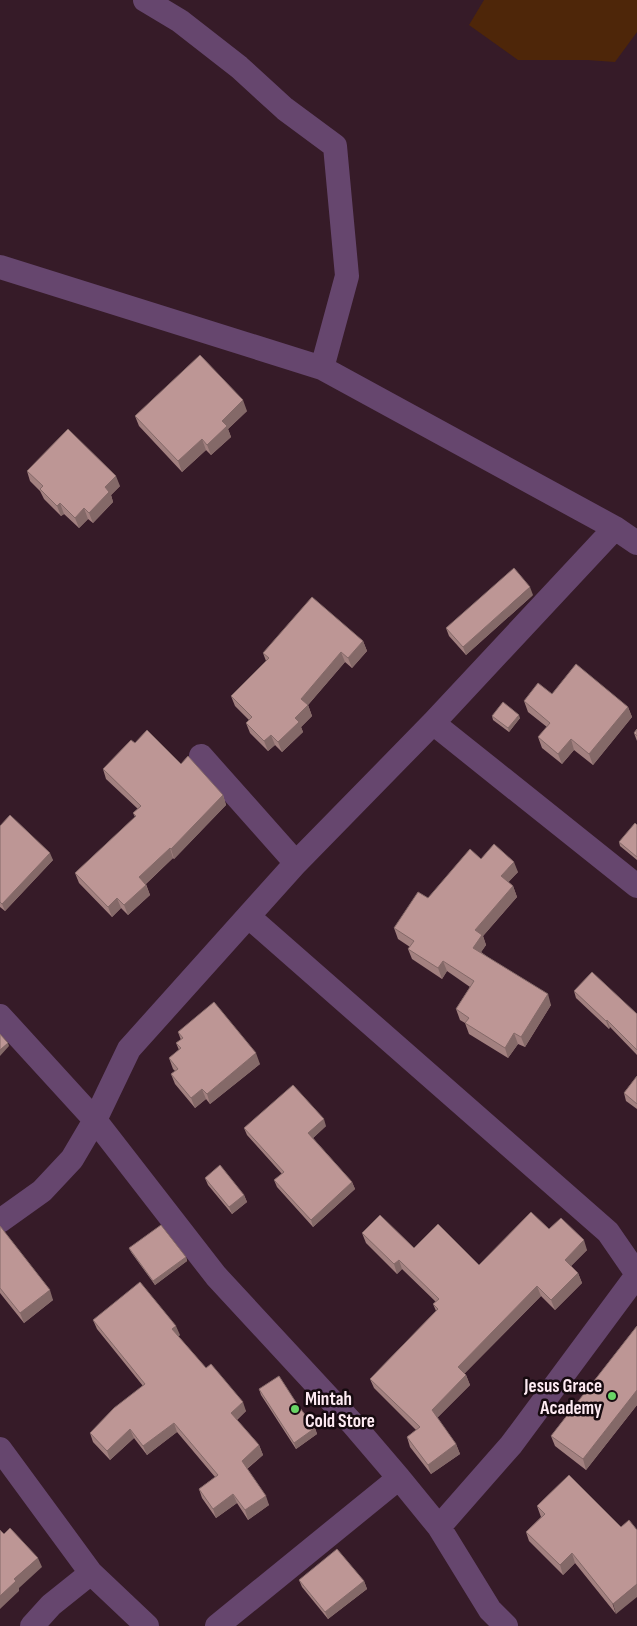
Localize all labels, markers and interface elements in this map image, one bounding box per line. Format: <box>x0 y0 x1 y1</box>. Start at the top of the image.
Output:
place label: Jesus Grace Academy <box>523 1375 602 1420</box>
place label: Mintah Cold Store <box>305 1388 375 1433</box>
marker: Jesus Grace Academy <box>606 1390 618 1402</box>
marker: Mintah Cold Store <box>289 1403 301 1415</box>

